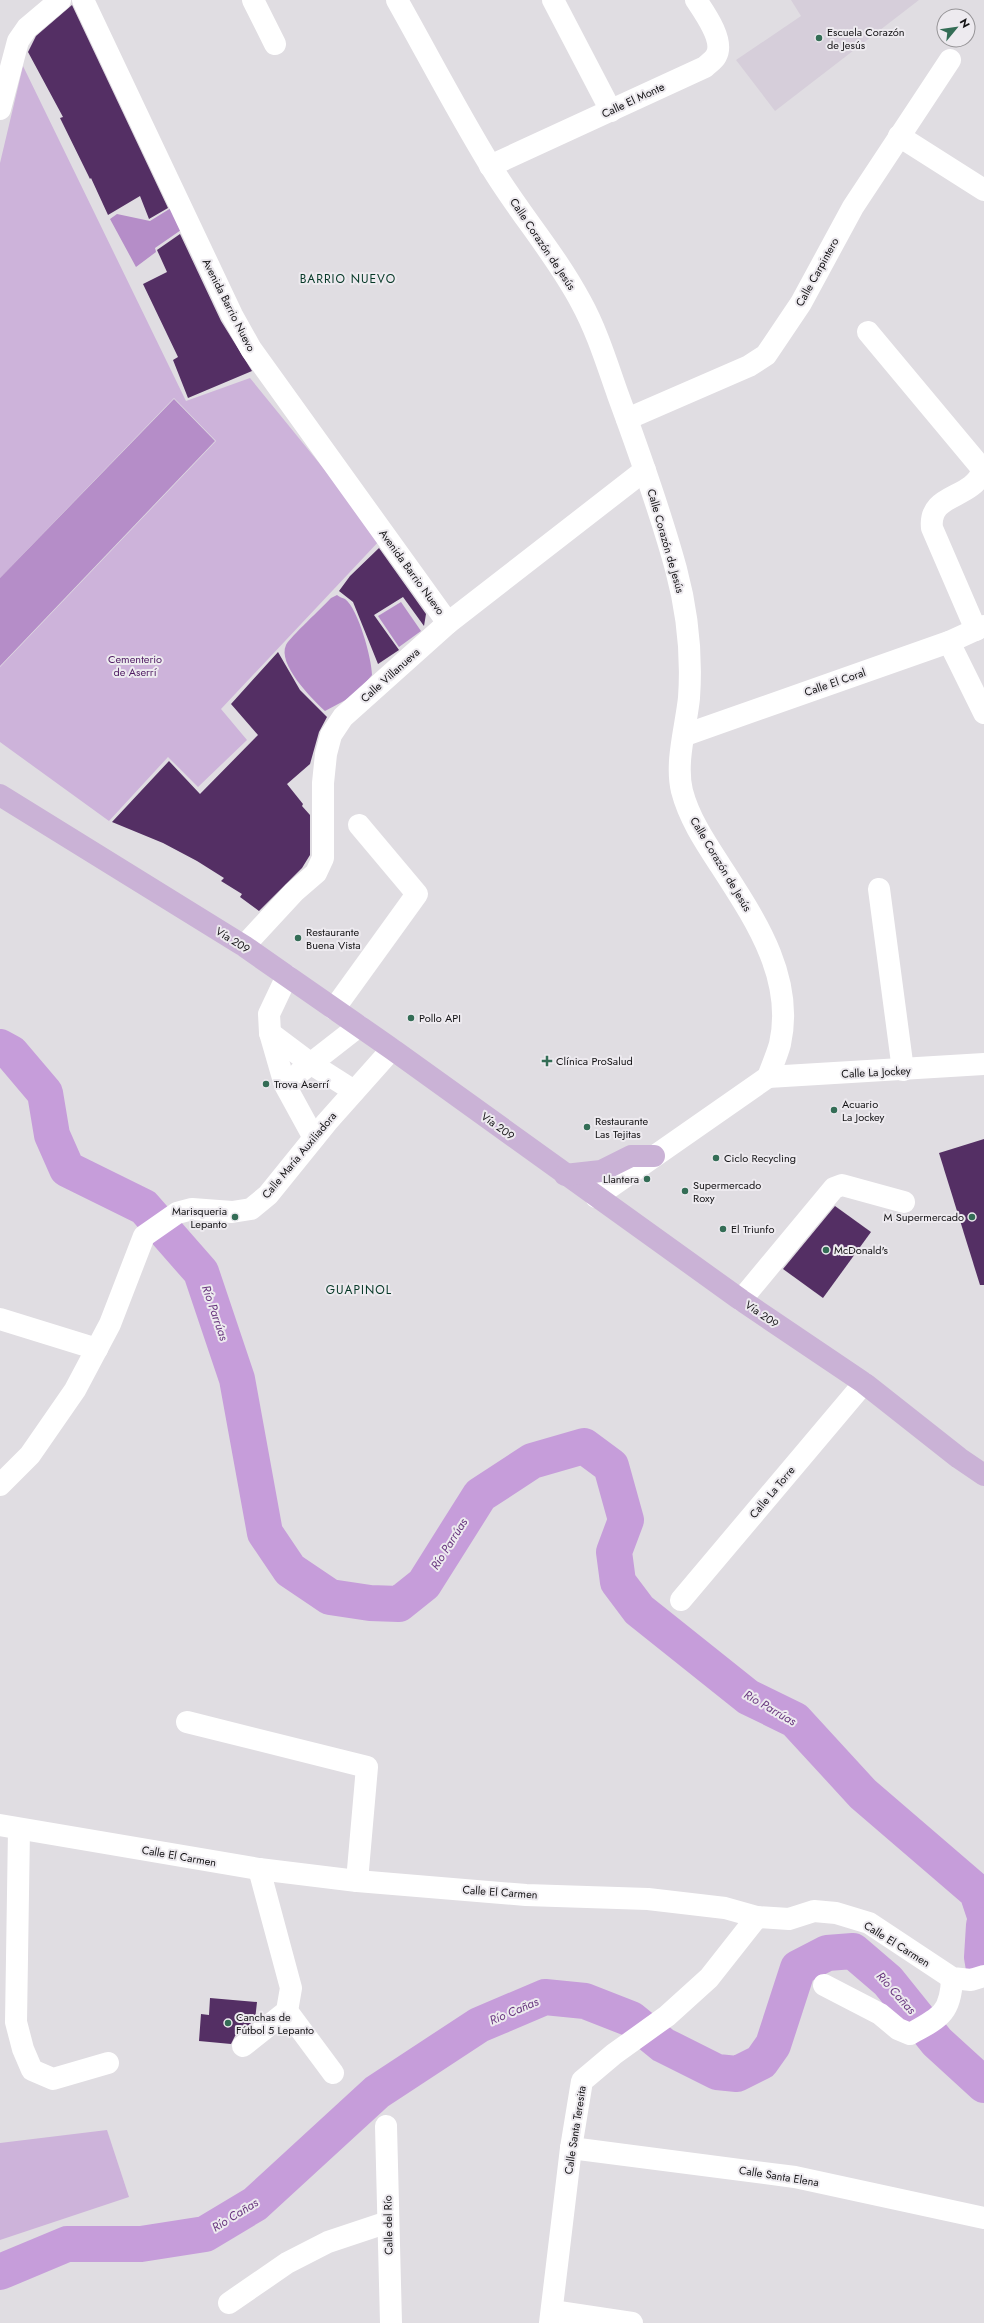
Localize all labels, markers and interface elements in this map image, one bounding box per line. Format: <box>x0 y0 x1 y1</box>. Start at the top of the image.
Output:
north arrow <box>936 8 976 48</box>
text: N <box>956 15 974 31</box>
place label: Escuela Corazón de Jesús <box>827 24 905 53</box>
marker: Escuela Corazón de Jesús <box>814 33 824 43</box>
street label: Calle El Monte <box>599 78 667 122</box>
street label: Calle Corazón de Jesús <box>506 195 580 294</box>
street label: Calle Carpintero <box>792 235 842 309</box>
street label: Avenida Barrio Nuevo <box>199 256 259 354</box>
district label: BARRIO NUEVO <box>300 270 396 288</box>
street label: Calle Corazón de Jesús <box>643 487 689 595</box>
street label: Avenida Barrio Nuevo <box>376 526 448 618</box>
street label: Calle Villanueva <box>357 644 423 706</box>
park label: Cementerio de Aserrí <box>108 651 162 680</box>
street label: Calle El Coral <box>802 664 868 700</box>
street label: Calle Corazón de Jesús <box>686 814 756 915</box>
street label: Vía 209 <box>213 923 253 957</box>
place label: Restaurante Buena Vista <box>306 924 360 953</box>
marker: Restaurante Buena Vista <box>293 933 303 943</box>
place label: Pollo API <box>419 1010 461 1026</box>
marker: Pollo API <box>406 1013 416 1023</box>
place label: Clínica ProSalud <box>556 1053 633 1069</box>
marker: Clínica ProSalud <box>541 1055 553 1067</box>
street label: Calle La Jockey <box>841 1062 911 1082</box>
place label: Trova Aserrí <box>274 1076 330 1092</box>
marker: Trova Aserrí <box>261 1079 271 1089</box>
place label: Acuario La Jockey <box>842 1096 885 1125</box>
marker: Acuario La Jockey <box>829 1105 839 1115</box>
street label: Calle María Auxiliadora <box>258 1108 340 1202</box>
street label: Vía 209 <box>478 1108 518 1144</box>
place label: Restaurante Las Tejitas <box>595 1113 648 1142</box>
marker: Restaurante Las Tejitas <box>582 1122 592 1132</box>
place label: Ciclo Recycling <box>724 1150 796 1166</box>
marker: Ciclo Recycling <box>711 1153 721 1163</box>
place label: Llantera <box>603 1171 639 1187</box>
marker: Llantera <box>642 1174 652 1184</box>
place label: Supermercado Roxy <box>693 1177 761 1206</box>
marker: Supermercado Roxy <box>680 1186 690 1196</box>
place label: Marisqueria Lepanto <box>172 1203 227 1232</box>
place label: M Supermercado <box>884 1209 964 1225</box>
marker: Marisqueria Lepanto <box>230 1212 240 1222</box>
marker: M Supermercado <box>967 1212 977 1222</box>
place label: El Triunfo <box>731 1221 774 1237</box>
marker: El Triunfo <box>718 1224 728 1234</box>
place label: McDonald's <box>834 1242 889 1258</box>
marker: McDonald's <box>821 1245 831 1255</box>
district label: GUAPINOL <box>326 1281 392 1299</box>
water label: Río Parrúas <box>197 1283 233 1343</box>
street label: Vía 209 <box>742 1297 782 1331</box>
street label: Calle La Torre <box>745 1462 799 1521</box>
water label: Río Parrúas <box>426 1515 472 1573</box>
water label: Río Parrúas <box>741 1686 800 1730</box>
street label: Calle El Carmen <box>141 1842 217 1870</box>
street label: Calle El Carmen <box>462 1881 538 1903</box>
street label: Calle El Carmen <box>861 1917 933 1971</box>
water label: Río Cañas <box>872 1968 920 2018</box>
water label: Río Cañas <box>487 1993 542 2029</box>
place label: Canchas de Fútbol 5 Lepanto <box>236 2009 314 2038</box>
marker: Canchas de Fútbol 5 Lepanto <box>223 2018 233 2028</box>
street label: Calle Santa Teresita <box>560 2085 590 2175</box>
street label: Calle Santa Elena <box>738 2162 820 2190</box>
water label: Río Cañas <box>208 2194 262 2236</box>
street label: Calle del Río <box>379 2195 397 2255</box>

